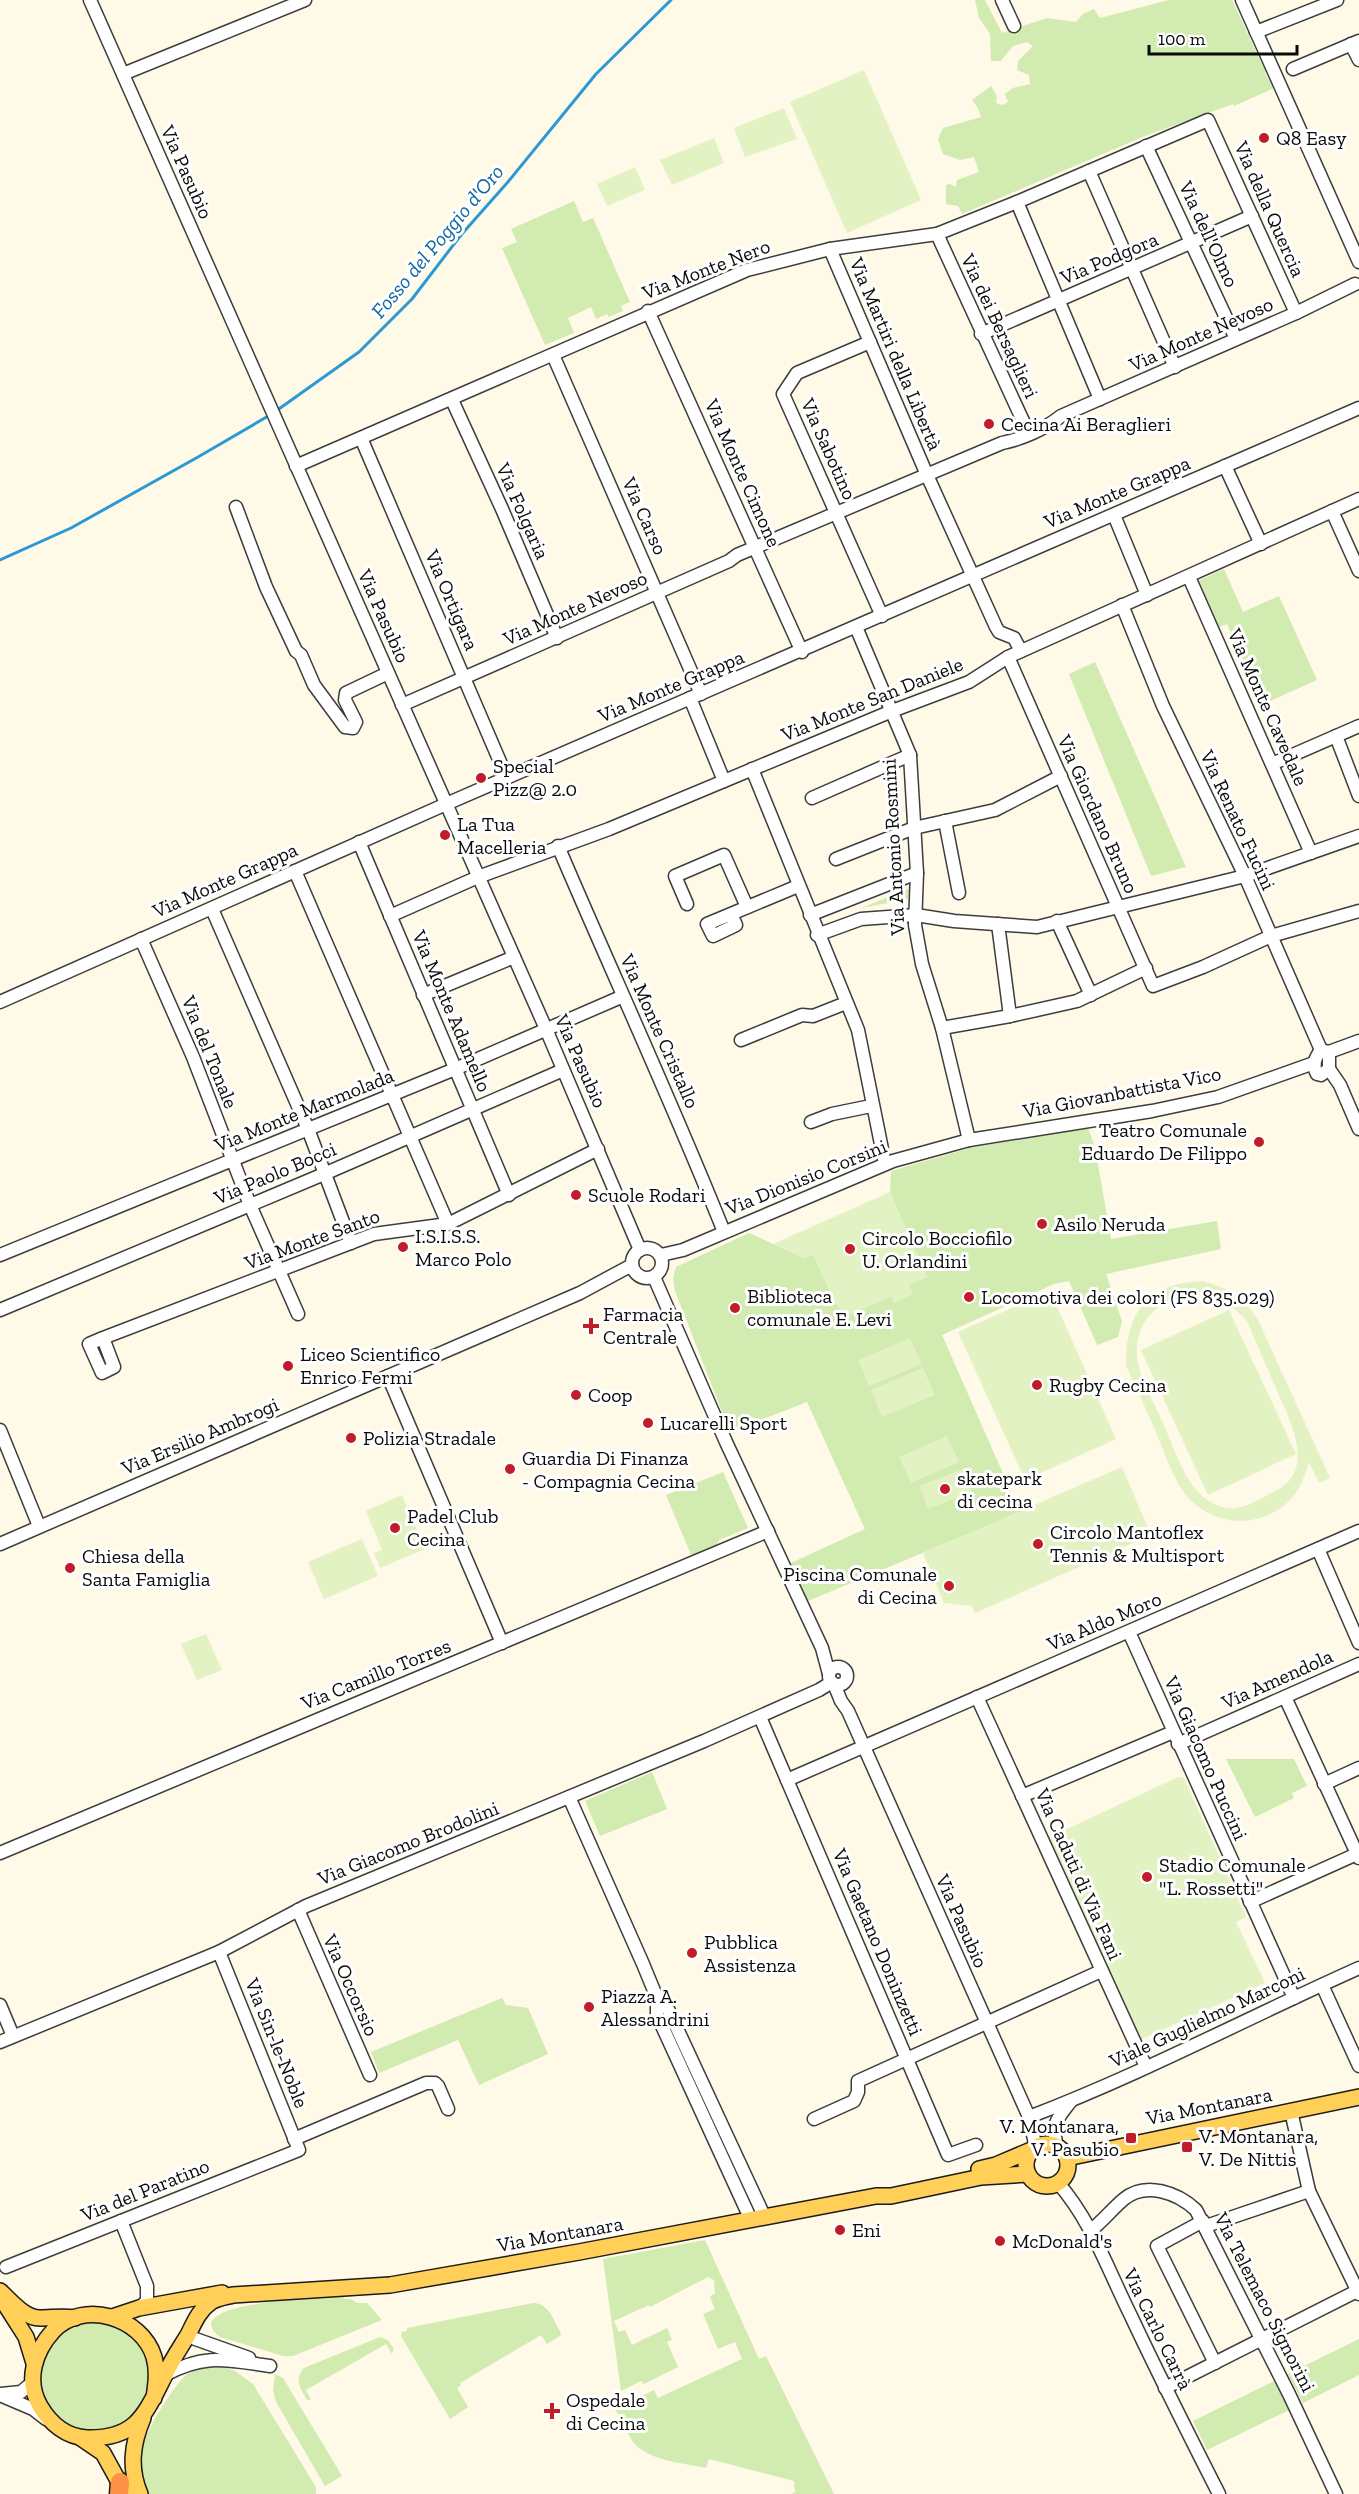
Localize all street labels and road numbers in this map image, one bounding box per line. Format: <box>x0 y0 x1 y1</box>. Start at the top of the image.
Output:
street label: Via Pasubio <box>155 121 218 223</box>
street label: Via della Quercia <box>1229 137 1311 281</box>
street label: Via dell'Olmo <box>1174 176 1244 291</box>
street label: Via Podgora <box>1056 227 1162 290</box>
street label: Via Monte Nero <box>638 234 773 305</box>
street label: Via dei Bersaglieri <box>956 249 1044 402</box>
street label: Via Martiri della Libertà <box>844 253 948 454</box>
street label: Via Monte Nevoso <box>1124 291 1277 377</box>
street label: Via Monte Cimone <box>699 394 786 551</box>
street label: Via Sabotino <box>796 394 862 503</box>
street label: Via Monte Grappa <box>1040 450 1194 534</box>
street label: Via Folgaria <box>491 458 555 563</box>
street label: Via Carso <box>617 473 673 559</box>
street label: Via Ortigara <box>420 545 484 654</box>
street label: Via Pasubio <box>352 565 415 667</box>
street label: Via Monte Nevoso <box>498 565 651 651</box>
street label: Via Monte Cavedale <box>1222 624 1313 789</box>
street label: Via Monte Grappa <box>594 644 748 728</box>
street label: Via Monte San Daniele <box>777 652 966 747</box>
street label: Via Giordano Bruno <box>1052 730 1144 897</box>
street label: Via Renato Fucini <box>1195 745 1281 894</box>
street label: Via Antonio Rosmini <box>876 758 910 937</box>
street label: Via Monte Grappa <box>148 837 302 923</box>
street label: Via Monte Adamello <box>407 926 497 1095</box>
street label: Via Monte Cristallo <box>615 949 705 1112</box>
street label: Via del Tonale <box>176 991 244 1112</box>
street label: Via Pasubio <box>549 1010 612 1112</box>
street label: Via Giovanbattista Vico <box>1020 1061 1223 1123</box>
street label: Via Monte Marmolada <box>210 1063 397 1157</box>
street label: Via Dionisio Corsini <box>721 1134 890 1221</box>
street label: Via Paolo Bocci <box>209 1136 340 1210</box>
street label: Via Monte Santo <box>240 1203 383 1275</box>
street label: Via Ersilio Ambrogi <box>117 1392 282 1480</box>
street label: Via Aldo Moro <box>1042 1586 1165 1656</box>
street label: Via Camillo Torres <box>297 1633 454 1715</box>
street label: Via Amendola <box>1217 1644 1337 1715</box>
street label: Via Giacomo Puccini <box>1159 1671 1253 1844</box>
street label: Via Caduti di Via Fani <box>1030 1784 1128 1964</box>
street label: Via Giacomo Brodolini <box>313 1796 502 1891</box>
street label: Via Gaetano Doninzetti <box>827 1844 928 2039</box>
street label: Via Pasubio <box>930 1870 993 1972</box>
street label: Via Occorsio <box>318 1930 384 2040</box>
street label: Viale Guglielmo Marconi <box>1105 1961 1309 2073</box>
street label: Via Sin-le-Noble <box>240 1974 314 2111</box>
street label: Via Montanara <box>1143 2082 1274 2130</box>
street label: Via del Paratino <box>76 2153 213 2227</box>
street label: Via Telemaco Signorini <box>1209 2207 1321 2396</box>
street label: Via Montanara <box>494 2211 625 2257</box>
street label: Via Carlo Carrà <box>1118 2263 1198 2394</box>

